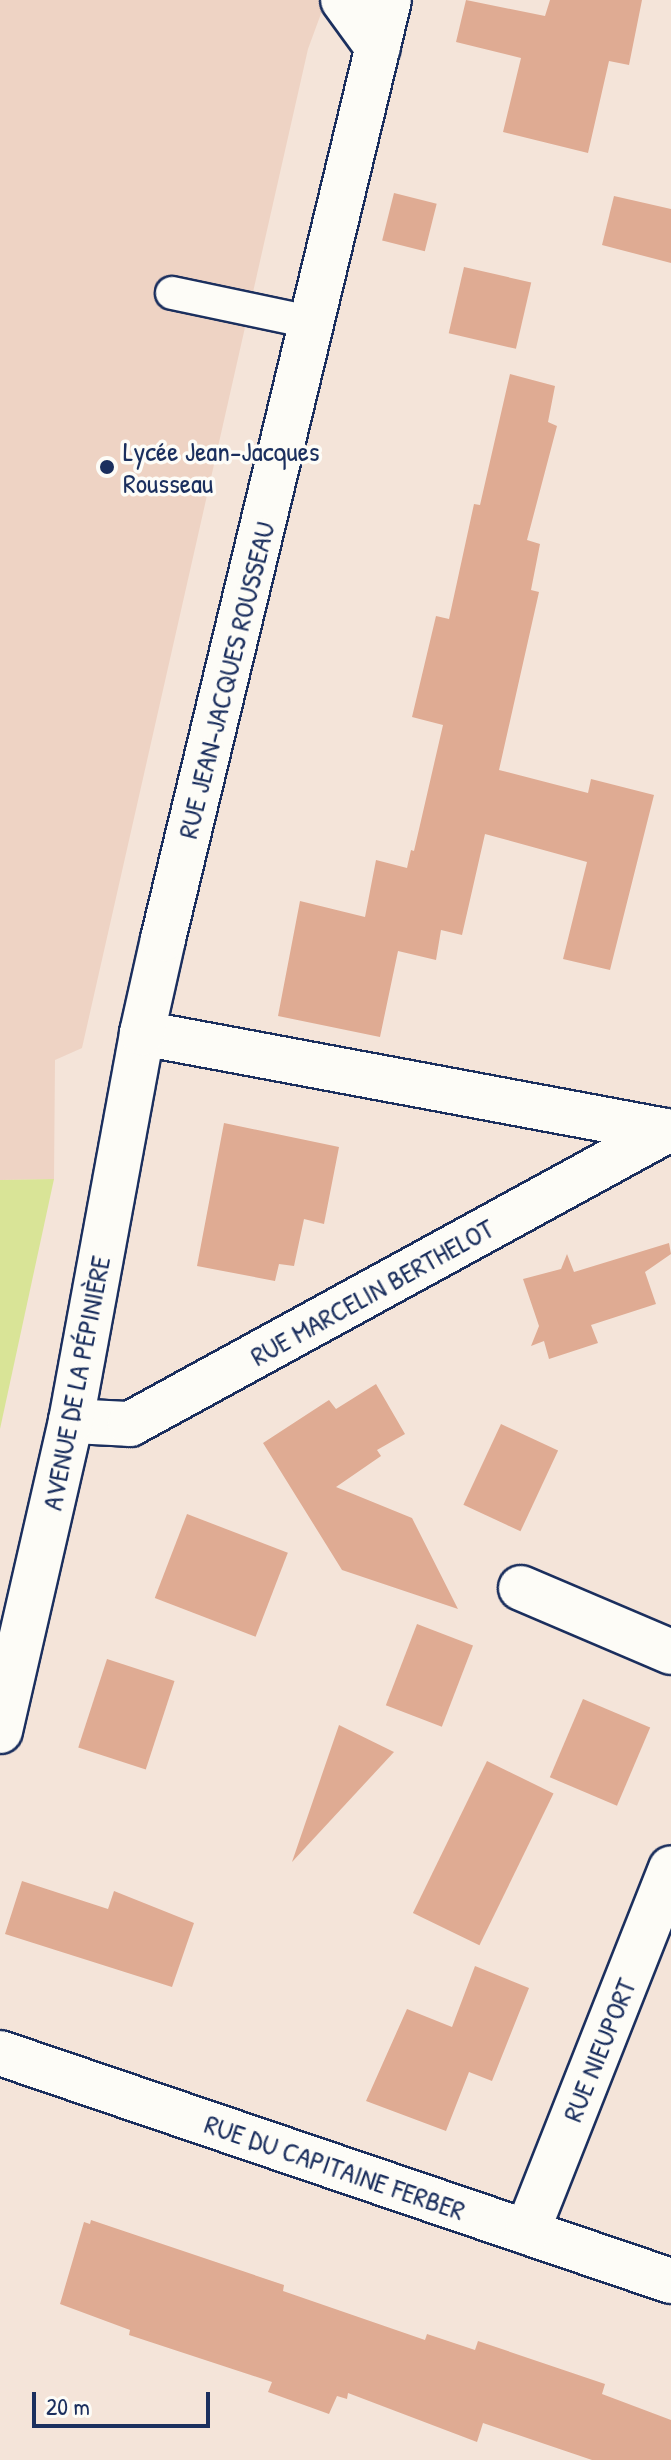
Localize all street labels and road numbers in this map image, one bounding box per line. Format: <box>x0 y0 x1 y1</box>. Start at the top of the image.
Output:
street label: RUE JEAN-JACQUES ROUSSEAU <box>170 518 282 842</box>
street label: RUE MARCELIN BERTHELOT <box>244 1211 500 1373</box>
street label: AVENUE DE LA PÉPINIÈRE <box>35 1253 117 1513</box>
street label: RUE NIEUPORT <box>555 1974 643 2126</box>
street label: RUE DU CAPITAINE FERBER <box>200 2107 470 2227</box>

